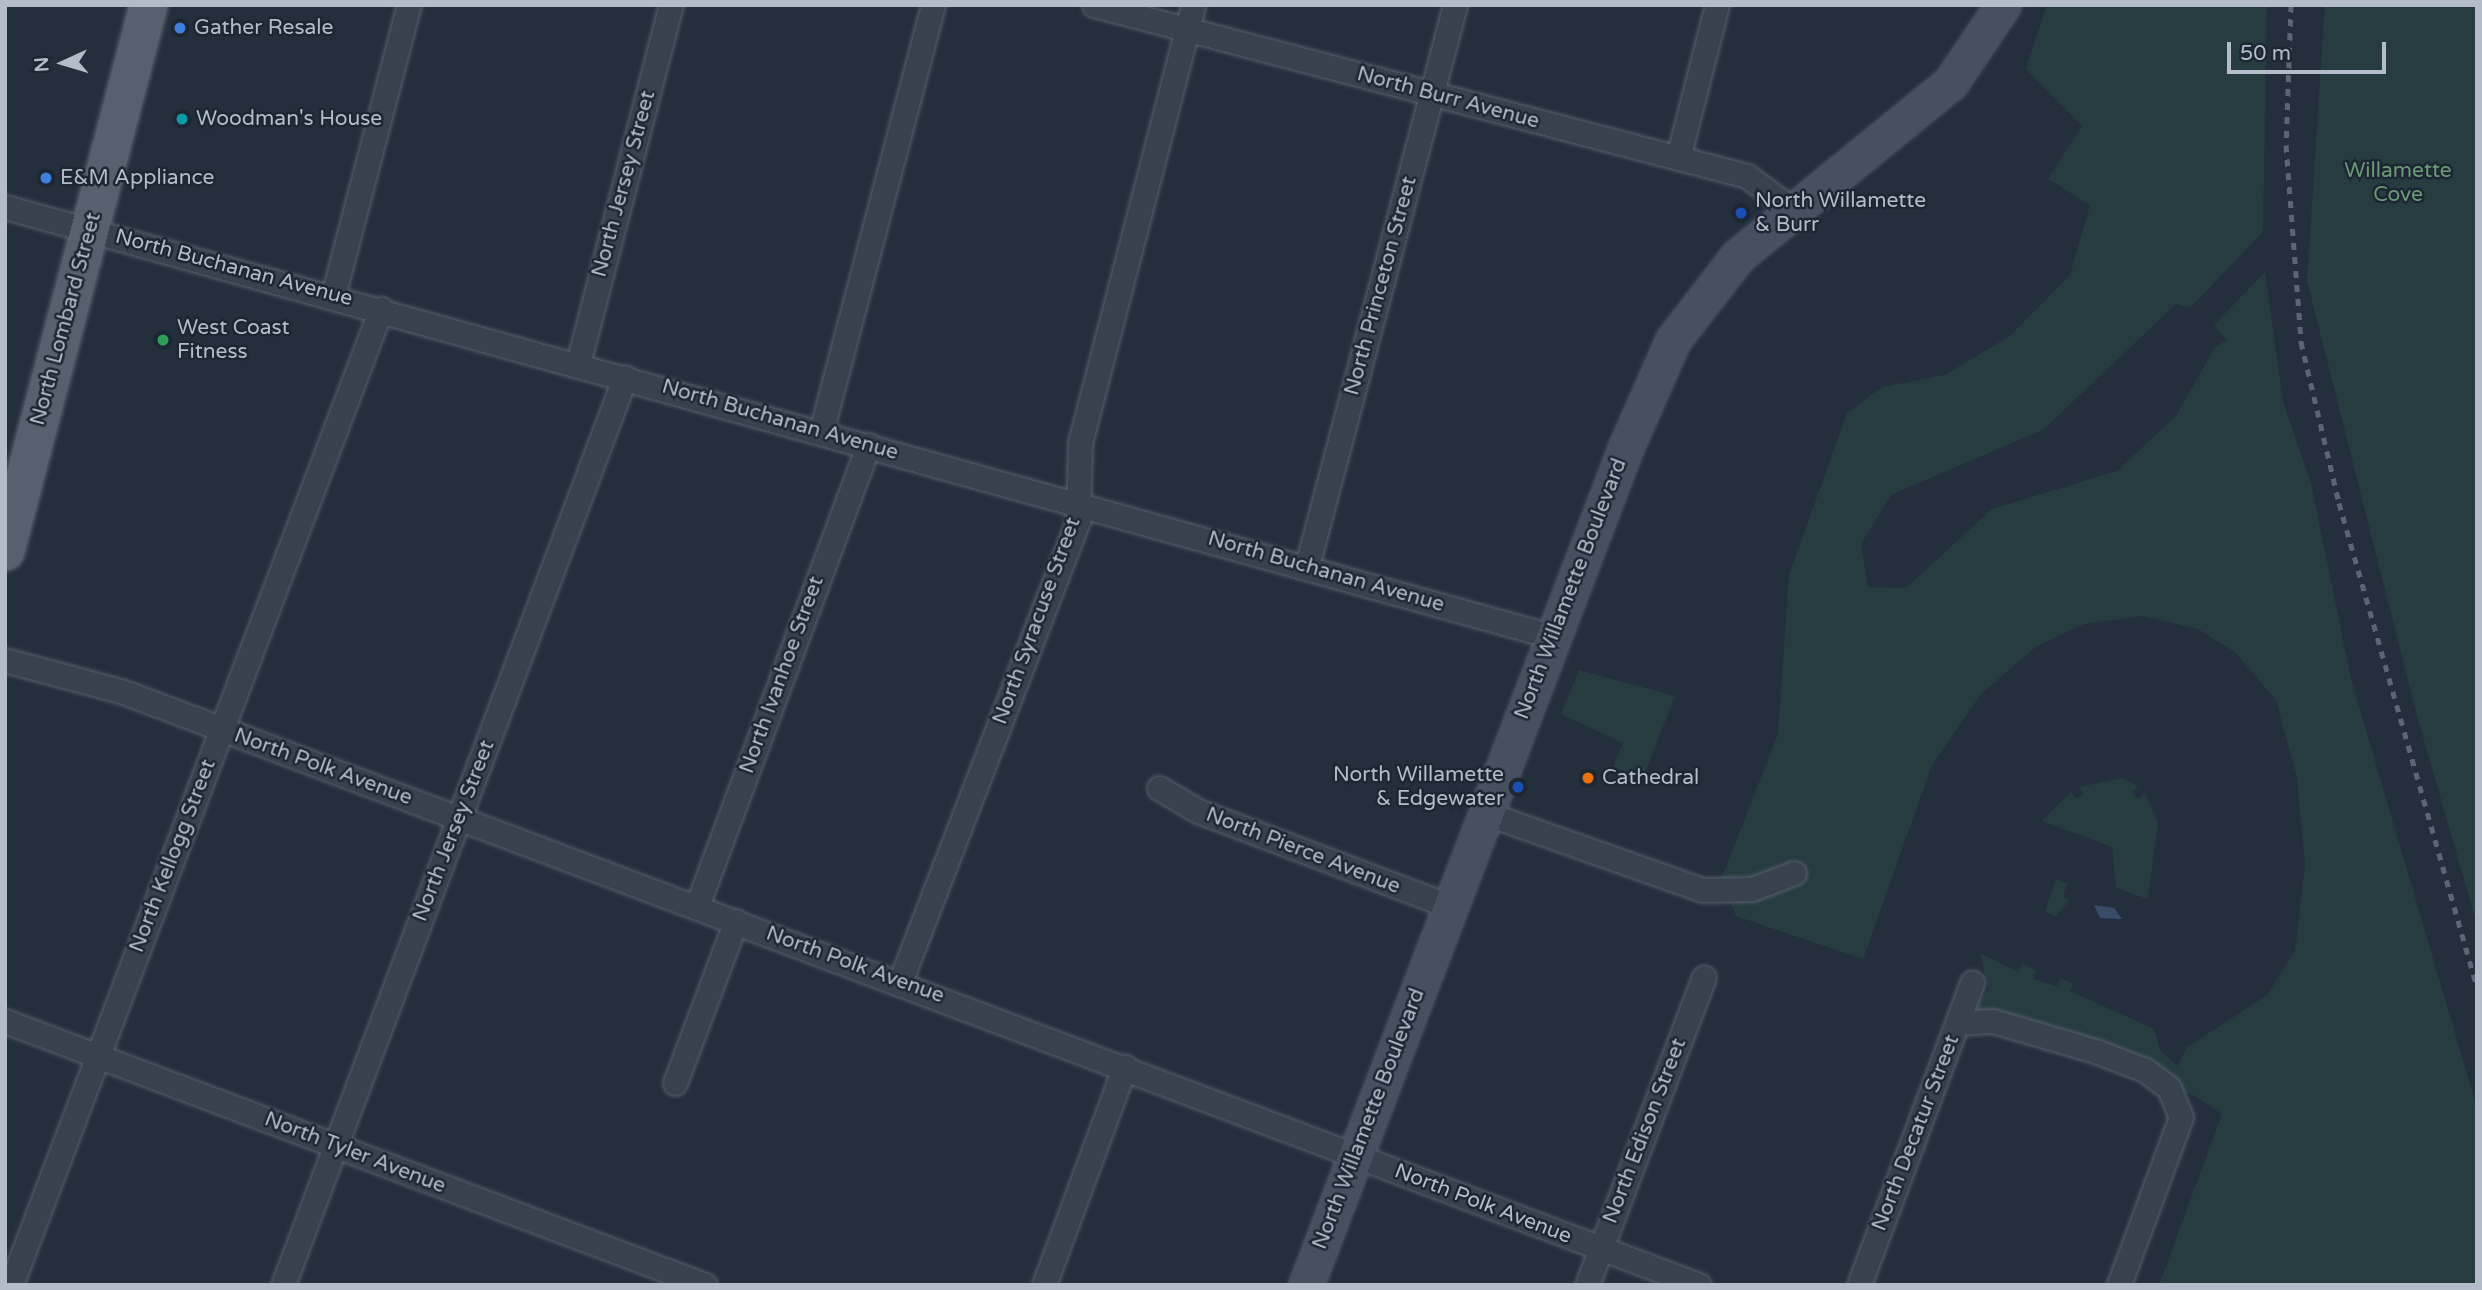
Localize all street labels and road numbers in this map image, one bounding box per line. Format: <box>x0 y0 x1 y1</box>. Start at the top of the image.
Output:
street label: North Burr Avenue <box>1354 62 1542 134</box>
street label: North Jersey Street <box>587 88 661 280</box>
street label: North Princeton Street <box>1340 174 1422 398</box>
street label: North Lombard Street <box>25 210 107 428</box>
street label: North Buchanan Avenue <box>113 224 355 312</box>
street label: North Buchanan Avenue <box>659 374 901 466</box>
street label: North Willamette Boulevard <box>1510 455 1632 723</box>
street label: North Syracuse Street <box>988 514 1086 728</box>
street label: North Buchanan Avenue <box>1205 526 1447 618</box>
street label: North Ivanhoe Street <box>735 573 829 777</box>
street label: North Polk Avenue <box>231 723 415 811</box>
street label: North Jersey Street <box>408 737 500 925</box>
street label: North Kellogg Street <box>125 756 221 956</box>
street label: North Pierce Avenue <box>1202 802 1404 900</box>
street label: North Polk Avenue <box>763 921 947 1009</box>
street label: North Willamette Boulevard <box>1308 985 1430 1253</box>
street label: North Decatur Street <box>1867 1031 1965 1235</box>
street label: North Edison Street <box>1598 1035 1692 1227</box>
street label: North Tyler Avenue <box>261 1107 449 1199</box>
street label: North Polk Avenue <box>1391 1159 1575 1249</box>

